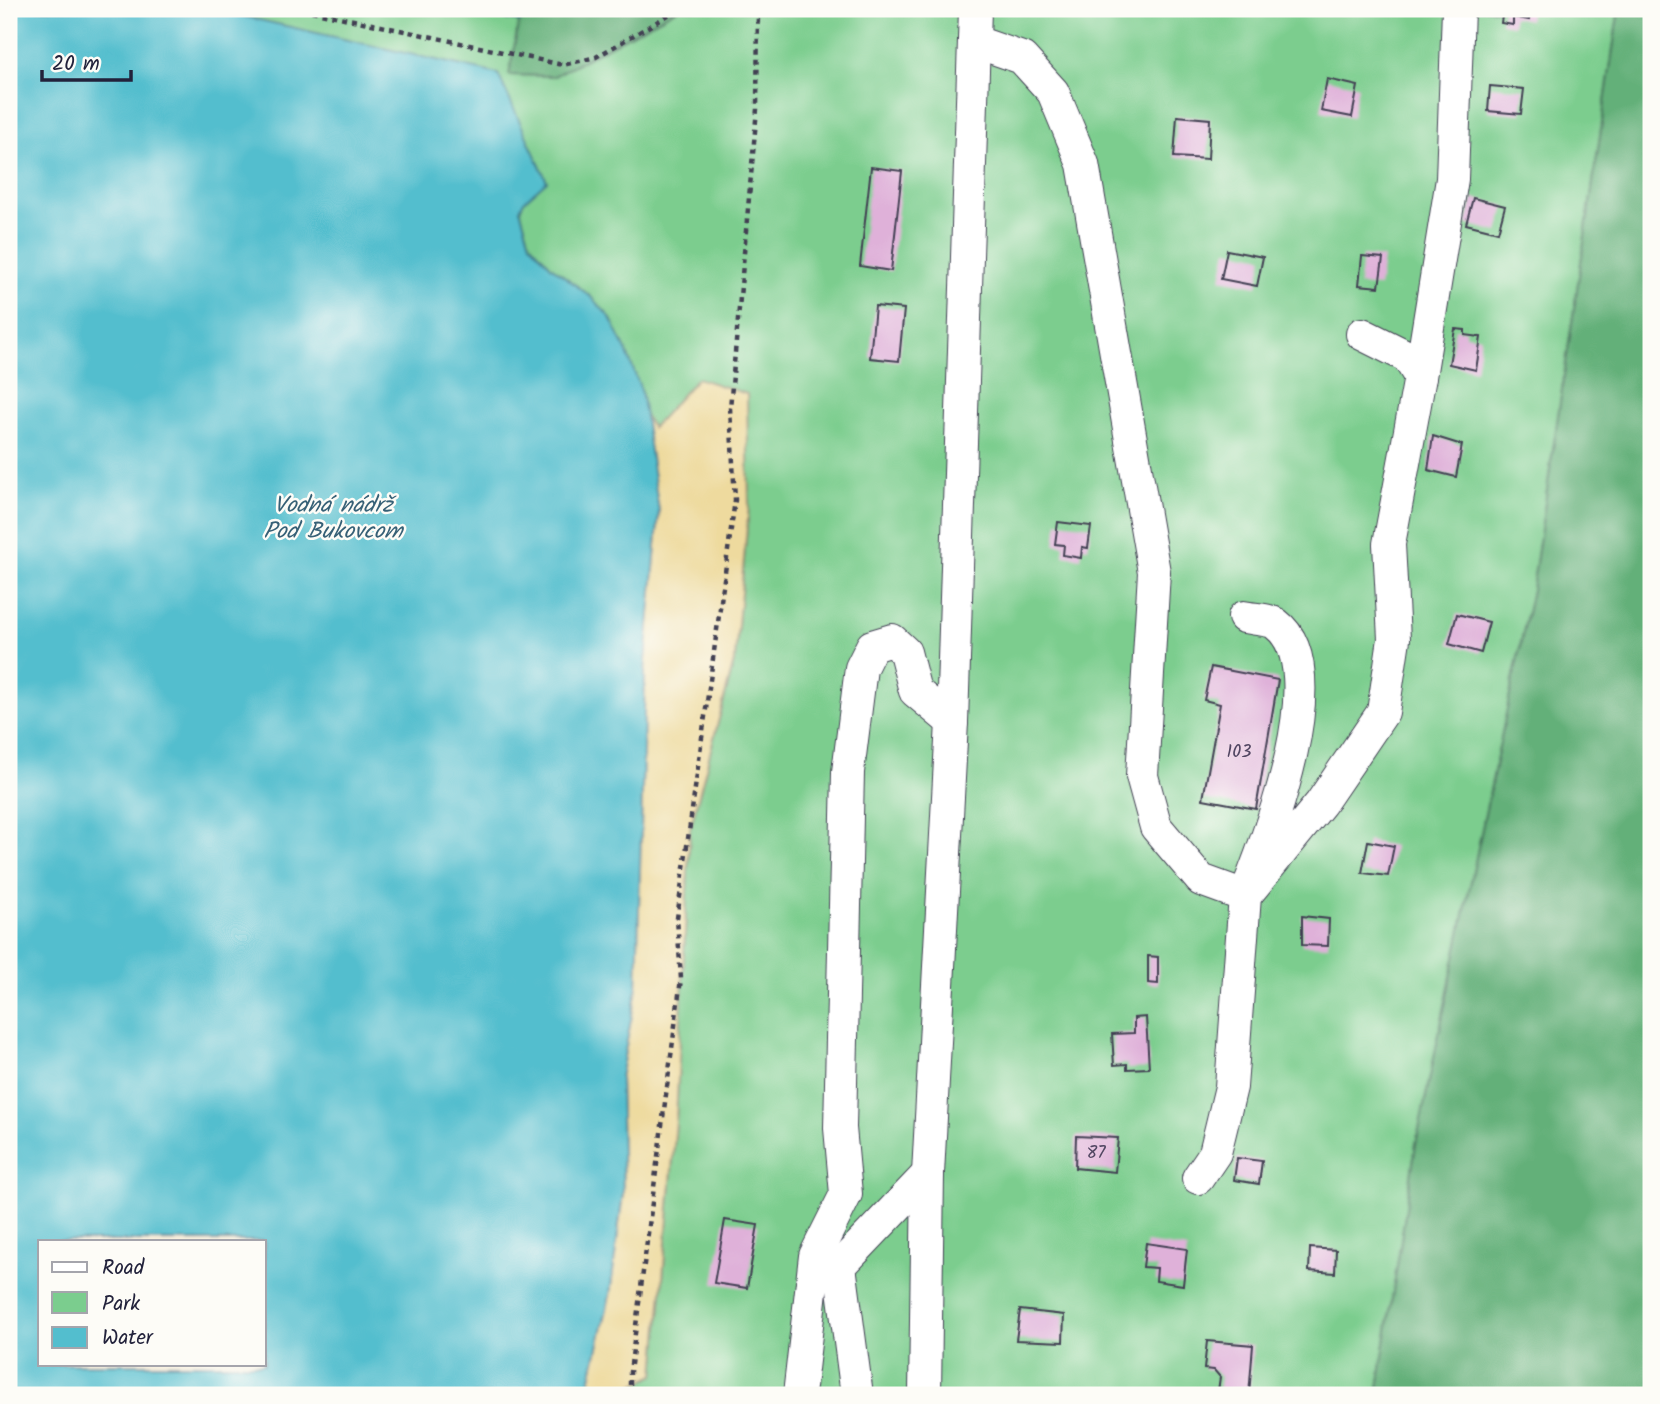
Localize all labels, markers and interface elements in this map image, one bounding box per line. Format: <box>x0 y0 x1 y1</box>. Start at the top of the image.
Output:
scale bar <box>42 38 131 82</box>
text: 20 m <box>52 48 100 81</box>
water label: Vodná nádrž Pod Bukovcom <box>263 488 404 550</box>
house number: 103 <box>1227 738 1251 767</box>
house number: 87 <box>1086 1139 1106 1168</box>
legend <box>38 1240 266 1366</box>
text: Road <box>102 1252 145 1285</box>
text: Park <box>102 1288 140 1321</box>
text: Water <box>102 1322 154 1355</box>

